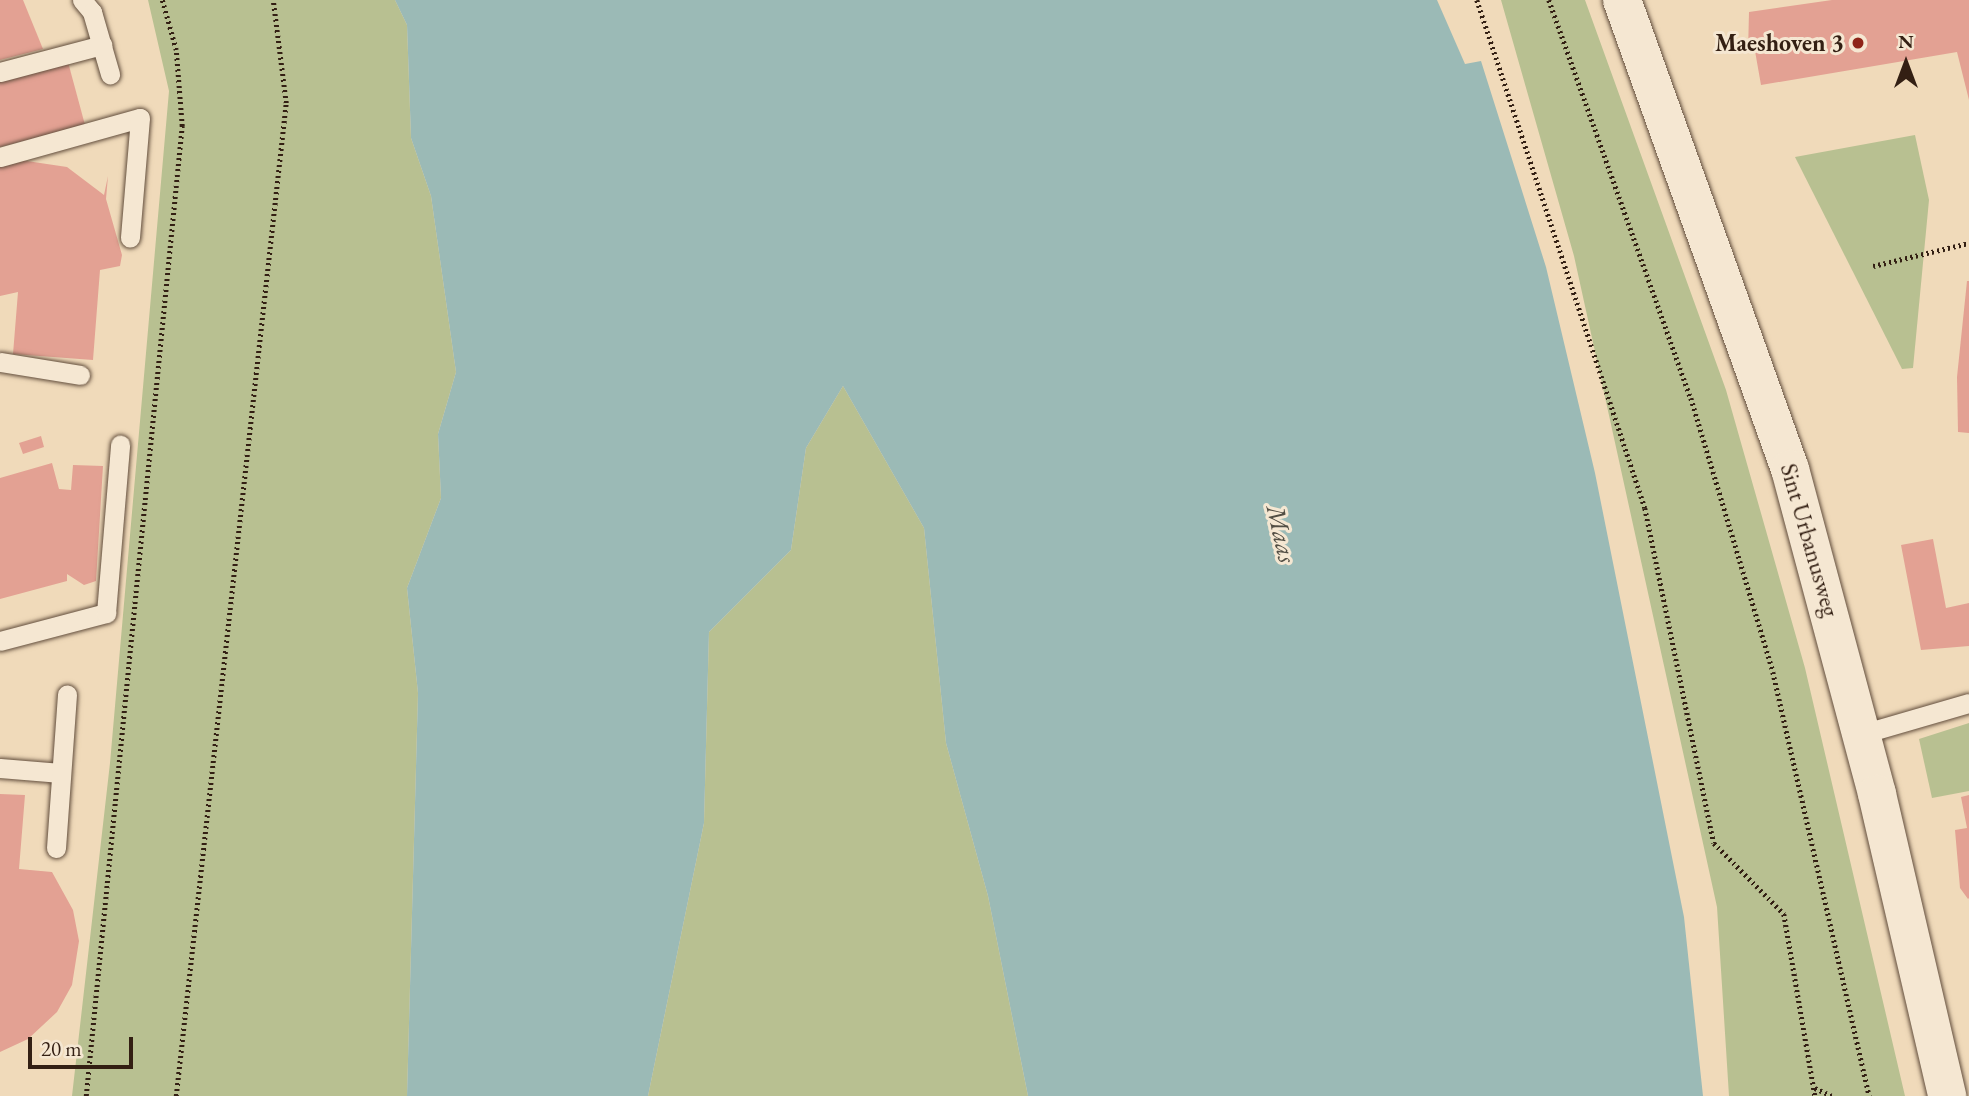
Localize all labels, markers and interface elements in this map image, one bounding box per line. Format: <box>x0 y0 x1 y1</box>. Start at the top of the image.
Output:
north arrow <box>1871 28 1941 98</box>
place label: Maeshoven 3 <box>1715 29 1844 57</box>
text: N <box>1898 29 1914 54</box>
marker: Maeshoven 3 <box>1850 35 1866 51</box>
street label: Sint Urbanusweg <box>1774 460 1846 620</box>
water label: Maas <box>1259 502 1303 566</box>
scale bar <box>32 1023 136 1066</box>
text: 20 m <box>41 1035 82 1062</box>

